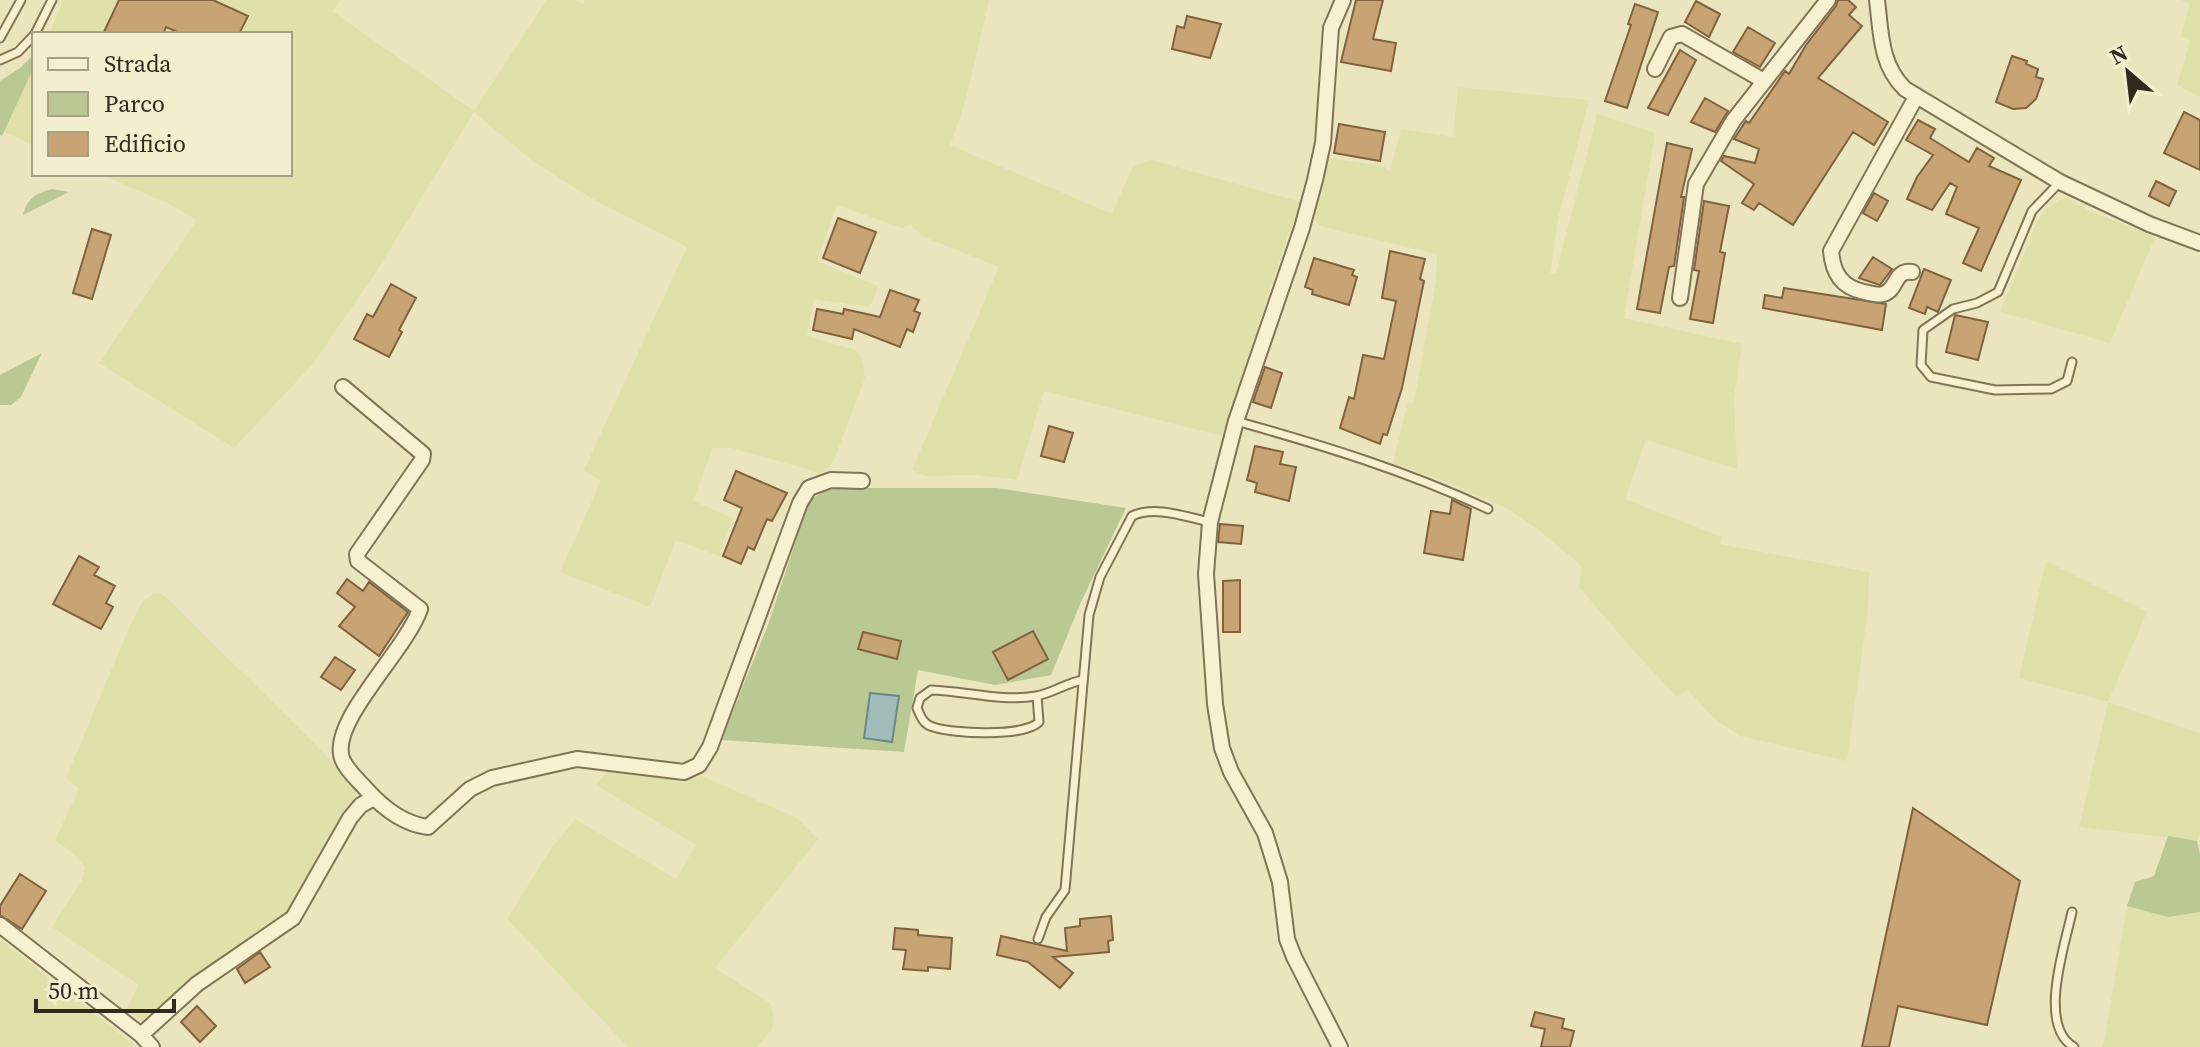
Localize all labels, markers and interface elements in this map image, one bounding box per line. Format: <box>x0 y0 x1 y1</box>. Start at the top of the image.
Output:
legend <box>32 32 292 176</box>
north arrow <box>2088 32 2168 112</box>
text: N <box>2104 37 2133 71</box>
text: Strada <box>104 47 172 80</box>
text: Parco <box>104 87 165 120</box>
text: Edificio <box>104 127 186 160</box>
scale bar <box>36 963 174 1013</box>
text: 50 m <box>48 974 99 1007</box>

